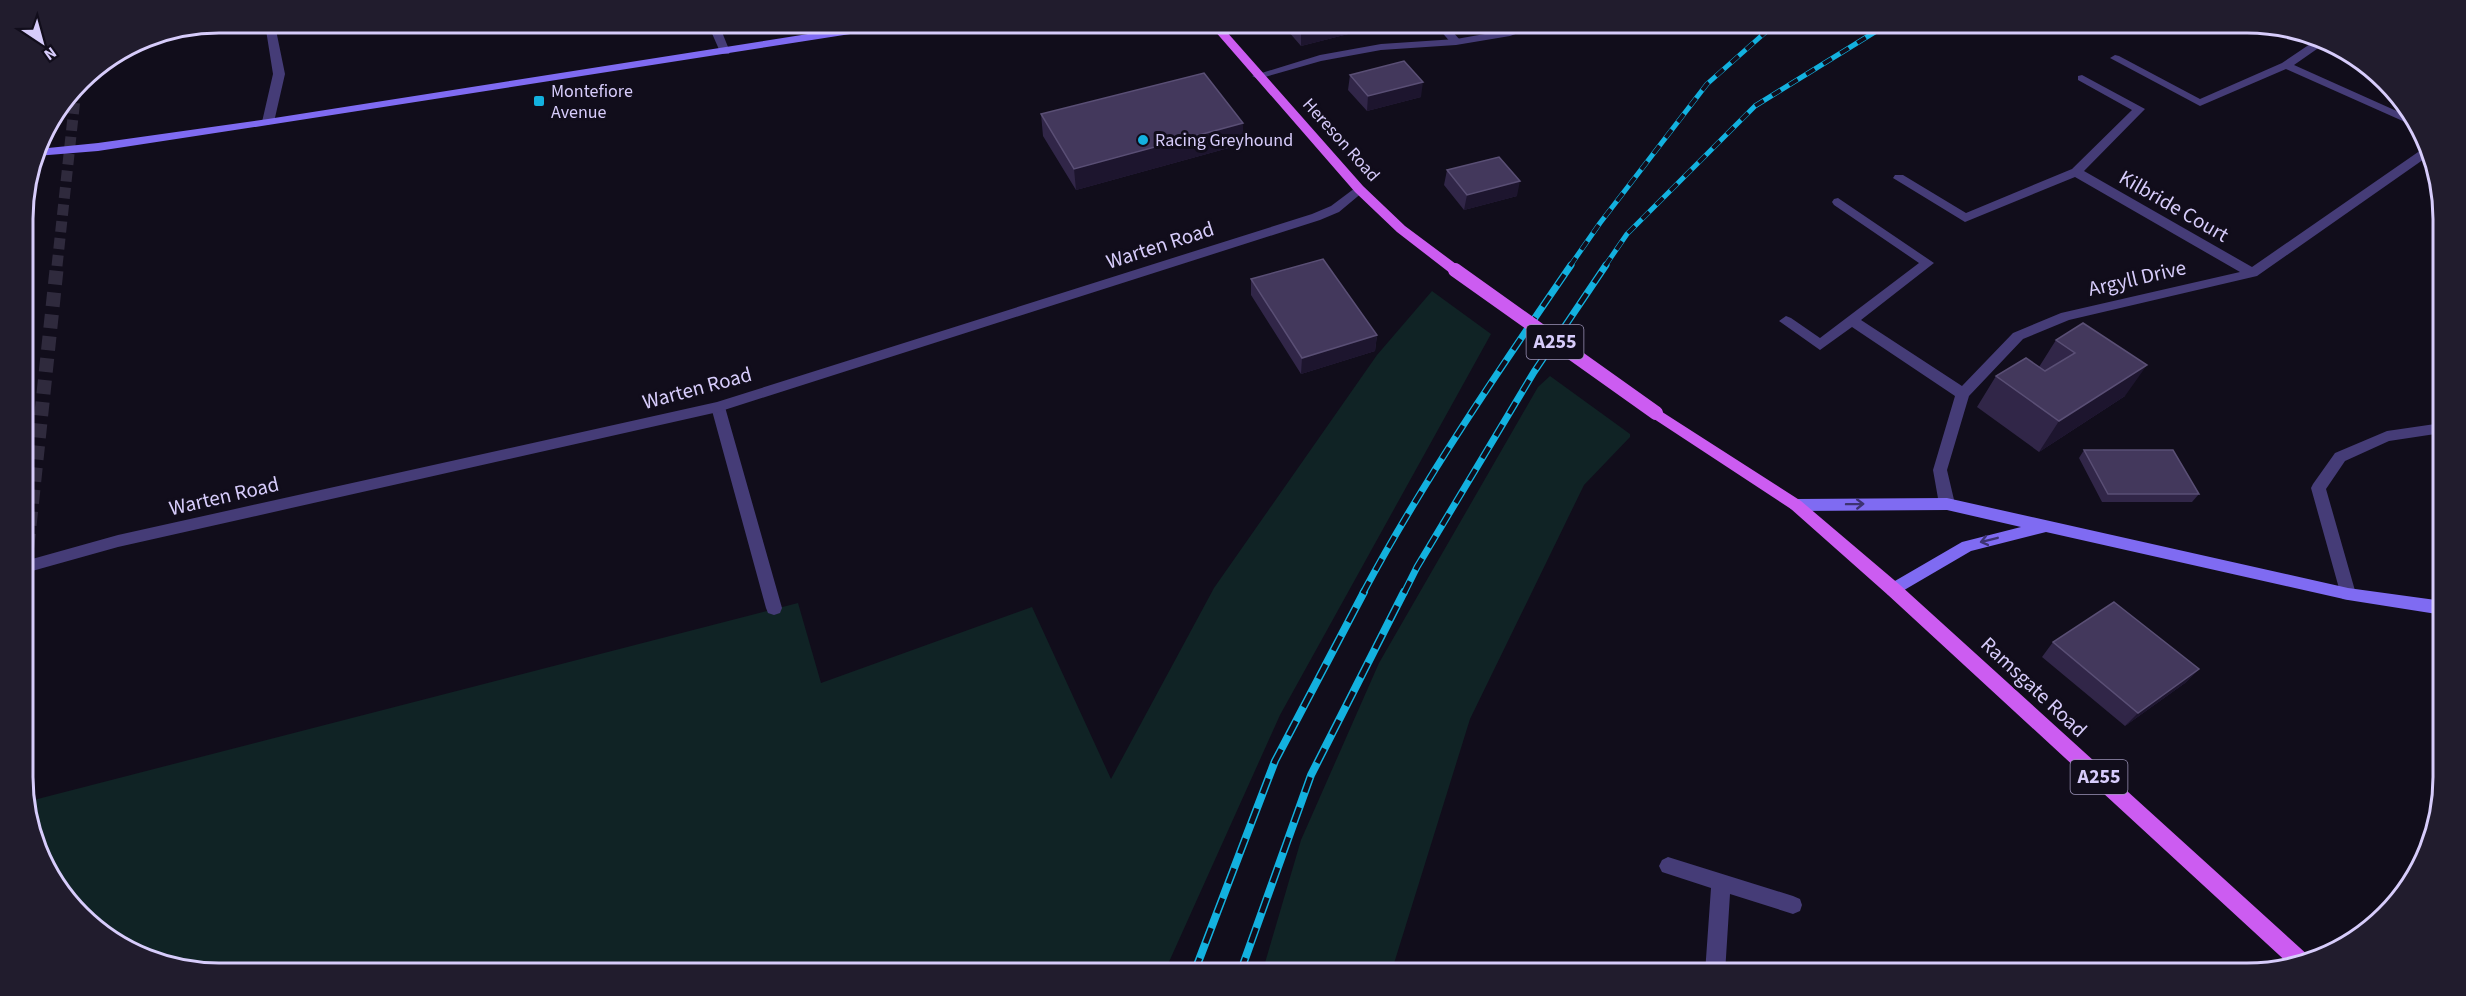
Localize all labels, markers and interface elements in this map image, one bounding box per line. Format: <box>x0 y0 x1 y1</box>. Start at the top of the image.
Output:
north arrow <box>12 12 72 72</box>
text: N <box>39 41 61 65</box>
place label: Montefiore Avenue <box>551 79 633 125</box>
street label: Hereson Road <box>1297 93 1385 187</box>
marker: Montefiore Avenue <box>532 94 546 108</box>
place label: Racing Greyhound <box>1155 128 1293 153</box>
marker: Racing Greyhound <box>1136 133 1150 147</box>
street label: Kilbride Court <box>2114 162 2234 250</box>
street label: Warten Road <box>1102 213 1218 277</box>
street label: Argyll Drive <box>2085 252 2189 304</box>
road number: A255 <box>1526 325 1584 359</box>
street label: Warten Road <box>639 359 755 417</box>
street label: Warten Road <box>166 469 282 523</box>
one-way arrow <box>1844 498 1864 510</box>
one-way arrow <box>1979 535 1998 547</box>
street label: Ramsgate Road <box>1974 630 2094 744</box>
road number: A255 <box>2070 760 2128 794</box>

